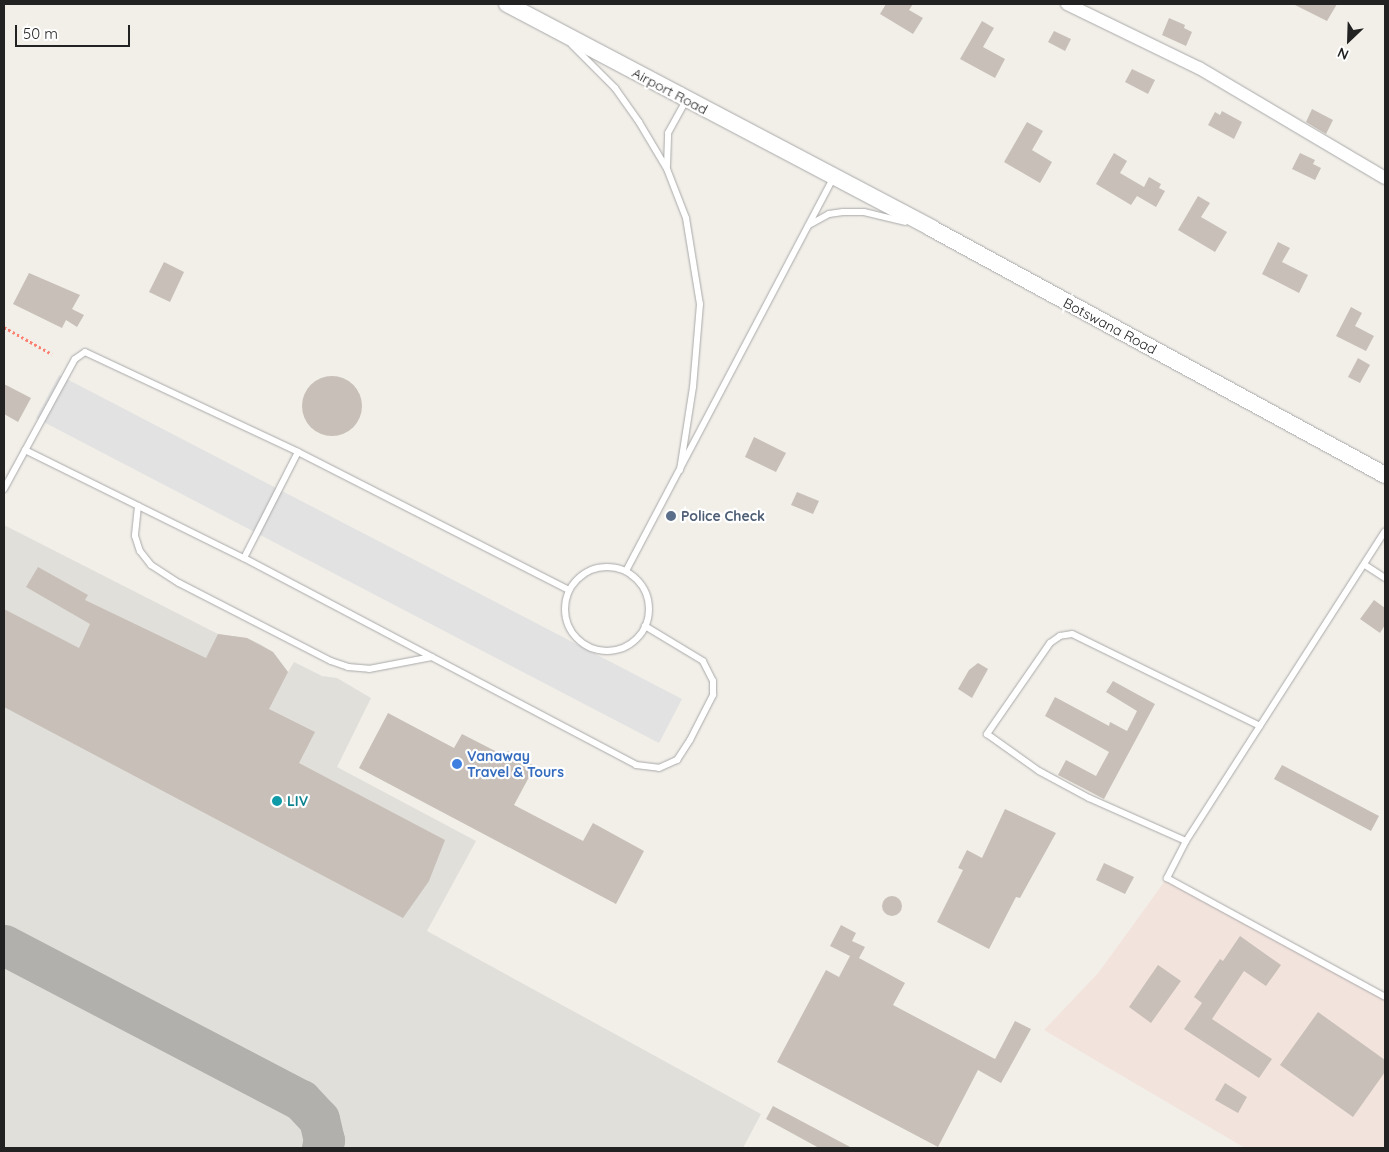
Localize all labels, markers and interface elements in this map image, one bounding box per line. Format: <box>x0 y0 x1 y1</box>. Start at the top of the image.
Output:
scale bar <box>18 15 132 47</box>
north arrow <box>1324 15 1374 65</box>
text: 50 m <box>23 24 58 43</box>
text: N <box>1335 43 1351 64</box>
street label: Airport Road <box>629 64 711 118</box>
street label: Botswana Road <box>1060 294 1160 358</box>
place label: Police Check <box>681 508 765 524</box>
marker: Police Check <box>665 510 677 522</box>
place label: Vanaway Travel & Tours <box>467 748 564 780</box>
marker: Vanaway Travel & Tours <box>451 758 463 770</box>
place label: LIV <box>287 793 308 809</box>
marker: LIV <box>271 795 283 807</box>

